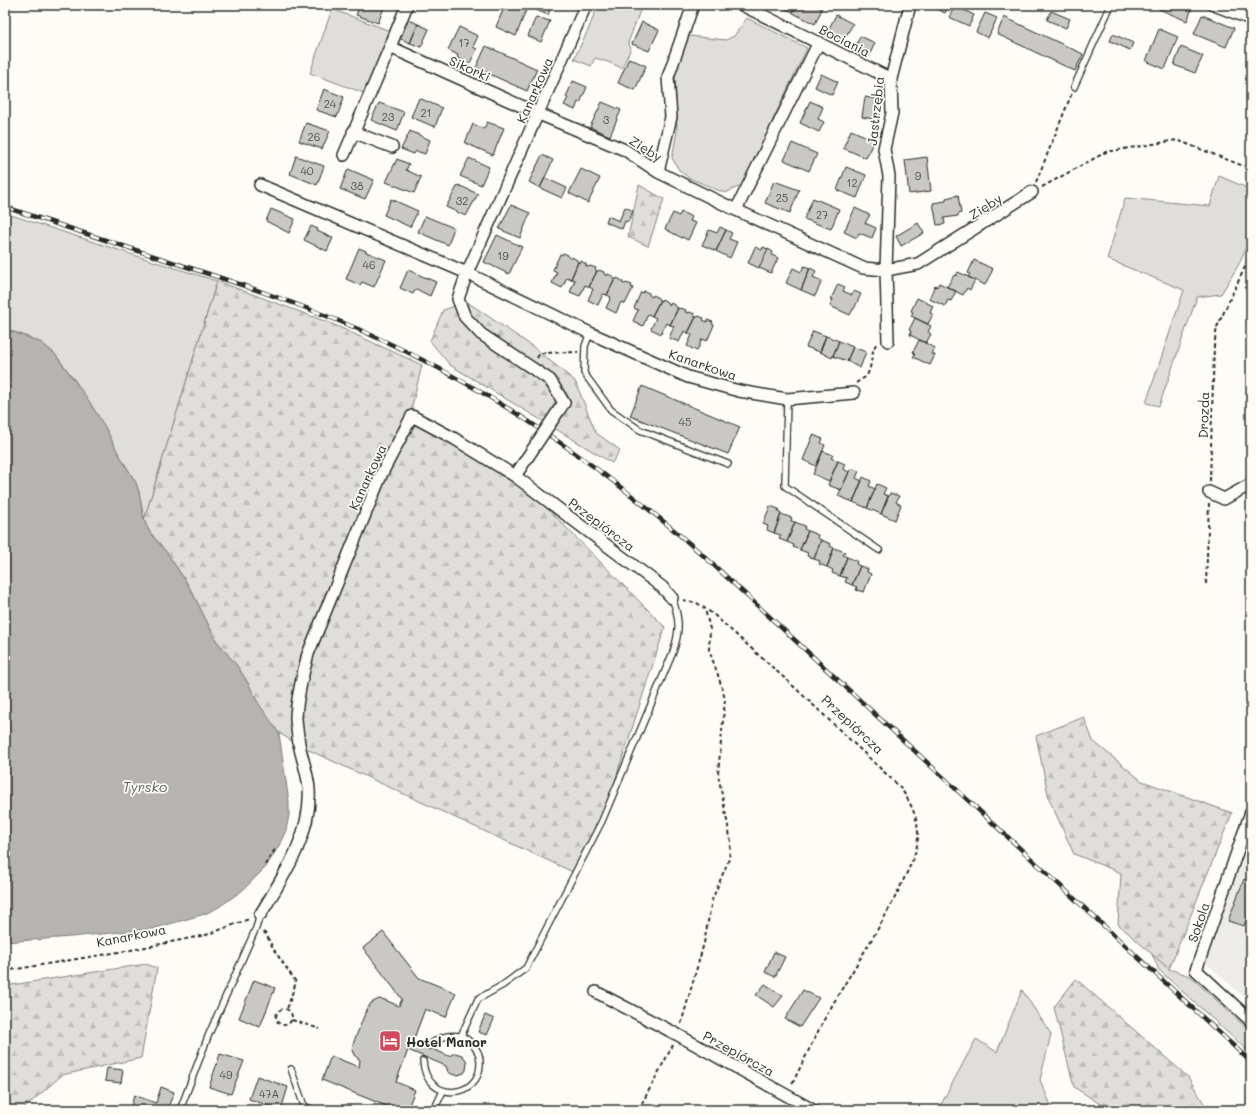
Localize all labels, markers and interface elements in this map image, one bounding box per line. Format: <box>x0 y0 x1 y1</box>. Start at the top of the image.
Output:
street label: Bociania <box>817 20 873 60</box>
house number: 17 <box>458 35 470 50</box>
street label: Sikorki <box>447 51 493 85</box>
street label: Kanarkowa <box>512 54 556 126</box>
street label: Jastrzębia <box>863 76 887 146</box>
house number: 24 <box>324 96 337 111</box>
house number: 21 <box>420 105 432 120</box>
house number: 23 <box>382 109 395 124</box>
house number: 3 <box>603 112 610 127</box>
house number: 26 <box>308 129 320 144</box>
street label: Zięby <box>626 131 666 165</box>
house number: 40 <box>300 163 314 178</box>
house number: 9 <box>915 168 922 183</box>
house number: 12 <box>846 175 858 190</box>
house number: 38 <box>350 178 364 193</box>
street label: Zięby <box>965 189 1005 223</box>
house number: 25 <box>776 190 788 205</box>
house number: 32 <box>456 193 468 208</box>
house number: 27 <box>816 207 828 222</box>
house number: 19 <box>497 248 509 263</box>
house number: 46 <box>362 257 376 272</box>
street label: Kanarkowa <box>667 344 739 384</box>
street label: Drozda <box>1194 391 1212 439</box>
house number: 45 <box>679 414 691 429</box>
street label: Kanarkowa <box>344 441 390 513</box>
street label: Przepiórcza <box>565 493 639 555</box>
street label: Przepiórcza <box>818 691 888 757</box>
water label: Tyrsko <box>123 777 167 796</box>
street label: Sokola <box>1183 900 1213 944</box>
street label: Kanarkowa <box>95 920 167 950</box>
street label: Przepiórcza <box>700 1026 778 1080</box>
hotel icon: Hotel Manor <box>377 1028 403 1054</box>
place label: Hotel Manor <box>406 1033 487 1050</box>
house number: 49 <box>220 1067 233 1082</box>
house number: 47A <box>259 1086 279 1101</box>

